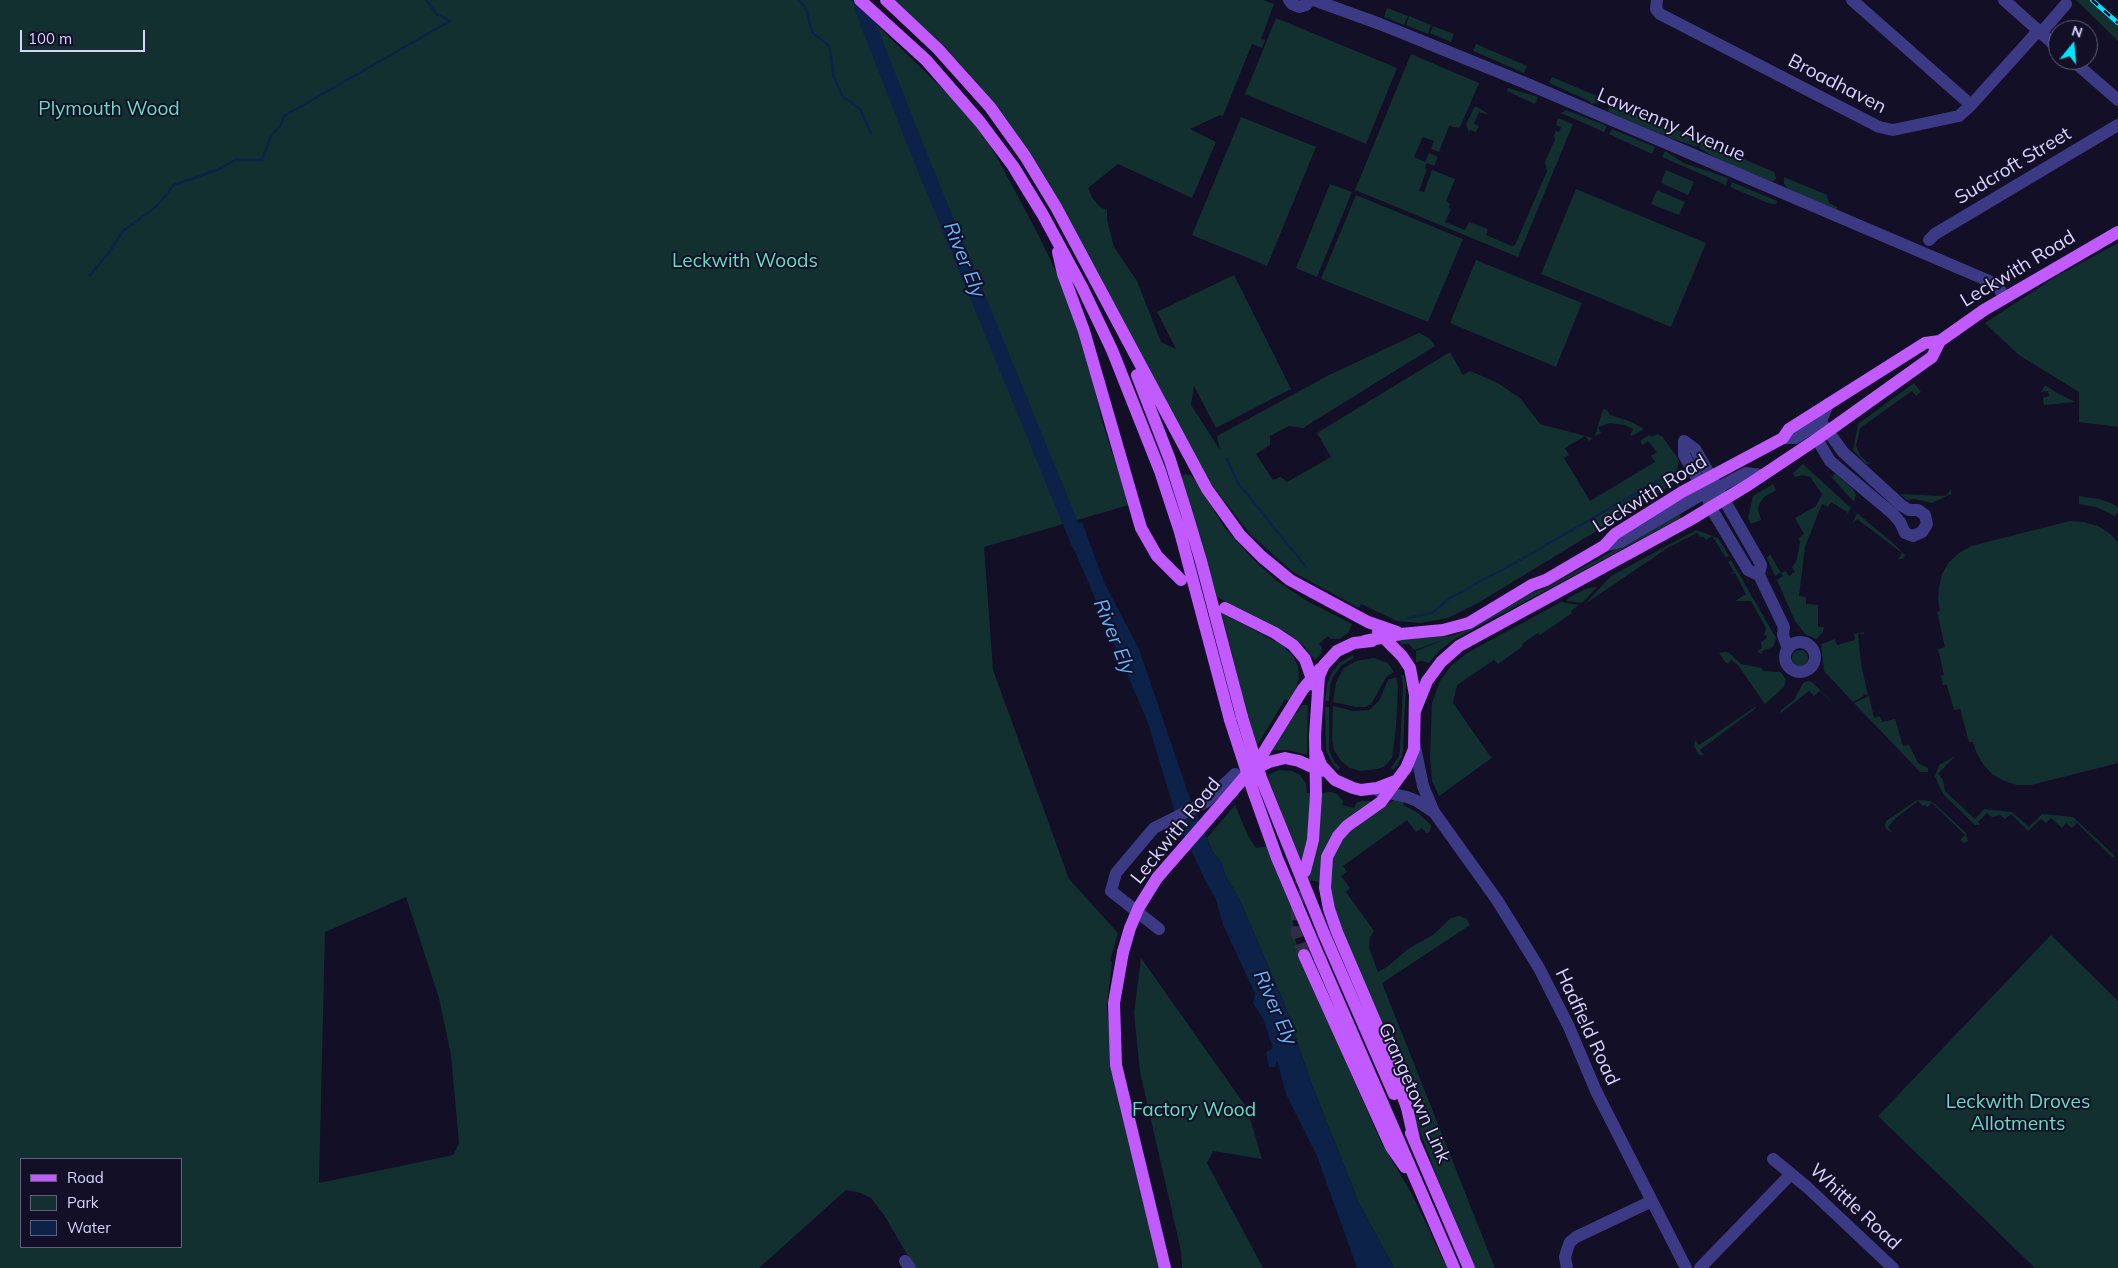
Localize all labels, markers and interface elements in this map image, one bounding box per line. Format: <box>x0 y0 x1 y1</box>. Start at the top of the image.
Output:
scale bar <box>22 20 148 52</box>
north arrow <box>2048 20 2098 70</box>
text: N <box>2069 21 2085 42</box>
text: 100 m <box>28 29 72 48</box>
street label: Broadhaven <box>1784 50 1890 118</box>
street label: Lawrenny Avenue <box>1594 84 1748 166</box>
park label: Plymouth Wood <box>38 98 180 120</box>
street label: Sudcroft Street <box>1951 122 2075 210</box>
water label: River Ely <box>938 219 990 301</box>
street label: Leckwith Road <box>1956 226 2080 312</box>
park label: Leckwith Woods <box>672 250 818 272</box>
street label: Leckwith Road <box>1589 450 1711 538</box>
water label: River Ely <box>1088 596 1140 678</box>
street label: Leckwith Road <box>1126 773 1226 889</box>
street label: Hadfield Road <box>1550 965 1624 1089</box>
water label: River Ely <box>1248 967 1302 1049</box>
street label: Grangetown Link <box>1373 1020 1455 1166</box>
park label: Leckwith Droves Allotments <box>1946 1091 2090 1135</box>
park label: Factory Wood <box>1132 1099 1256 1121</box>
legend <box>20 1158 182 1248</box>
street label: Whittle Road <box>1805 1159 1905 1255</box>
text: Road <box>67 1168 104 1187</box>
text: Park <box>67 1193 99 1212</box>
text: Water <box>67 1218 111 1237</box>

